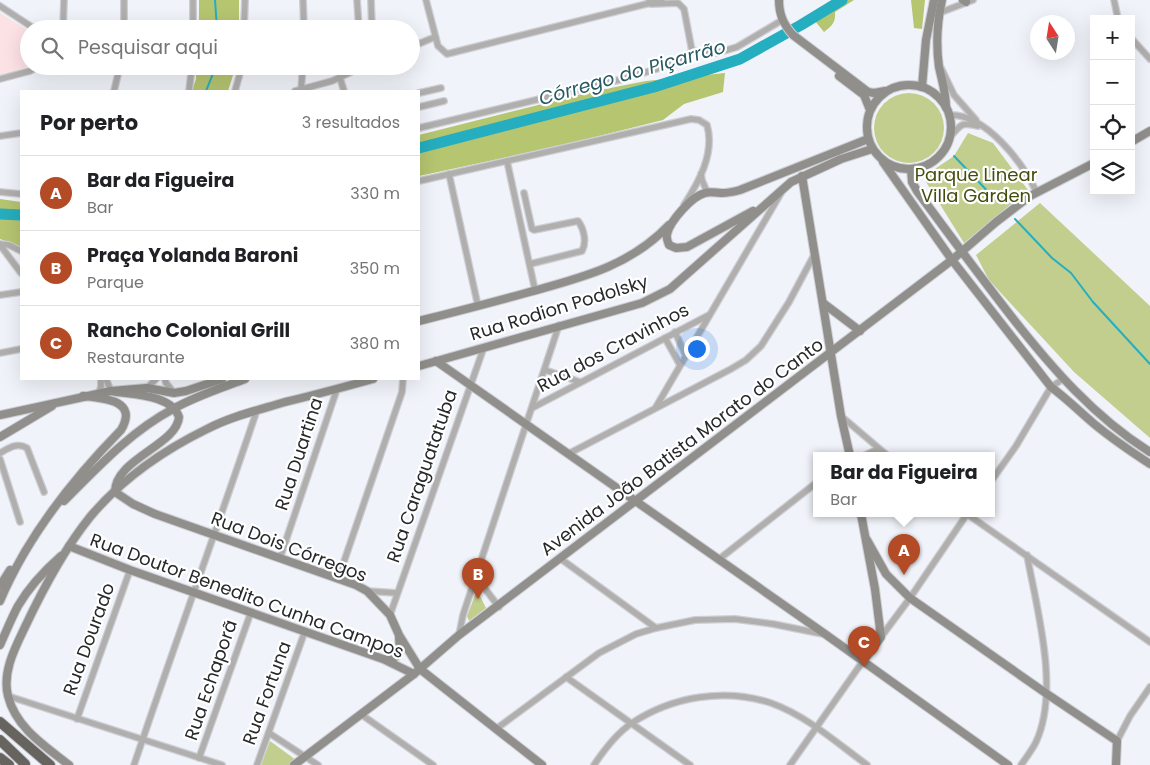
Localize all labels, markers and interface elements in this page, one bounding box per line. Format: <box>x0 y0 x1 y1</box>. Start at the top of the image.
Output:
north arrow <box>1030 15 1075 60</box>
map controls <box>1090 15 1135 195</box>
button: + <box>1090 15 1135 60</box>
search box <box>20 20 420 75</box>
water label: Córrego do Piçarrão <box>535 33 729 112</box>
icon: search <box>38 34 66 62</box>
text: Pesquisar aqui <box>78 34 218 61</box>
button: − <box>1090 60 1135 105</box>
button: locate <box>1090 105 1135 150</box>
text: Por perto <box>40 108 138 137</box>
text: 3 resultados <box>302 111 400 134</box>
button: layers <box>1090 150 1135 195</box>
park label: Parque Linear Villa Garden <box>915 162 1038 208</box>
text: Bar da Figueira <box>87 167 234 194</box>
text: A <box>50 182 62 205</box>
text: 330 m <box>350 182 400 205</box>
text: Bar <box>87 196 114 219</box>
text: Praça Yolanda Baroni <box>87 242 298 269</box>
text: B <box>51 257 61 280</box>
text: 350 m <box>350 257 400 280</box>
street label: Rua Rodion Podolsky <box>467 268 651 347</box>
text: Parque <box>87 271 144 294</box>
street label: Rua dos Cravinhos <box>532 297 693 398</box>
text: Rancho Colonial Grill <box>87 317 290 344</box>
text: C <box>50 332 62 355</box>
text: 380 m <box>350 332 400 355</box>
street label: Avenida João Batista Morato do Canto <box>535 332 828 561</box>
your location <box>684 336 710 362</box>
text: Restaurante <box>87 346 185 369</box>
street label: Rua Caraguatatuba <box>380 386 463 566</box>
street label: Rua Duartina <box>269 394 329 513</box>
popup <box>813 452 995 517</box>
text: Bar da Figueira <box>830 459 978 486</box>
text: Bar <box>830 488 857 511</box>
street label: Rua Dois Córregos <box>207 505 371 588</box>
street label: Rua Doutor Benedito Cunha Campos <box>87 527 408 664</box>
pin: A <box>888 534 920 575</box>
pin: B <box>462 558 494 599</box>
street label: Rua Dourado <box>57 579 120 698</box>
street label: Rua Echaporã <box>178 616 243 743</box>
pin: C <box>848 626 880 667</box>
street label: Rua Fortuna <box>236 638 297 748</box>

